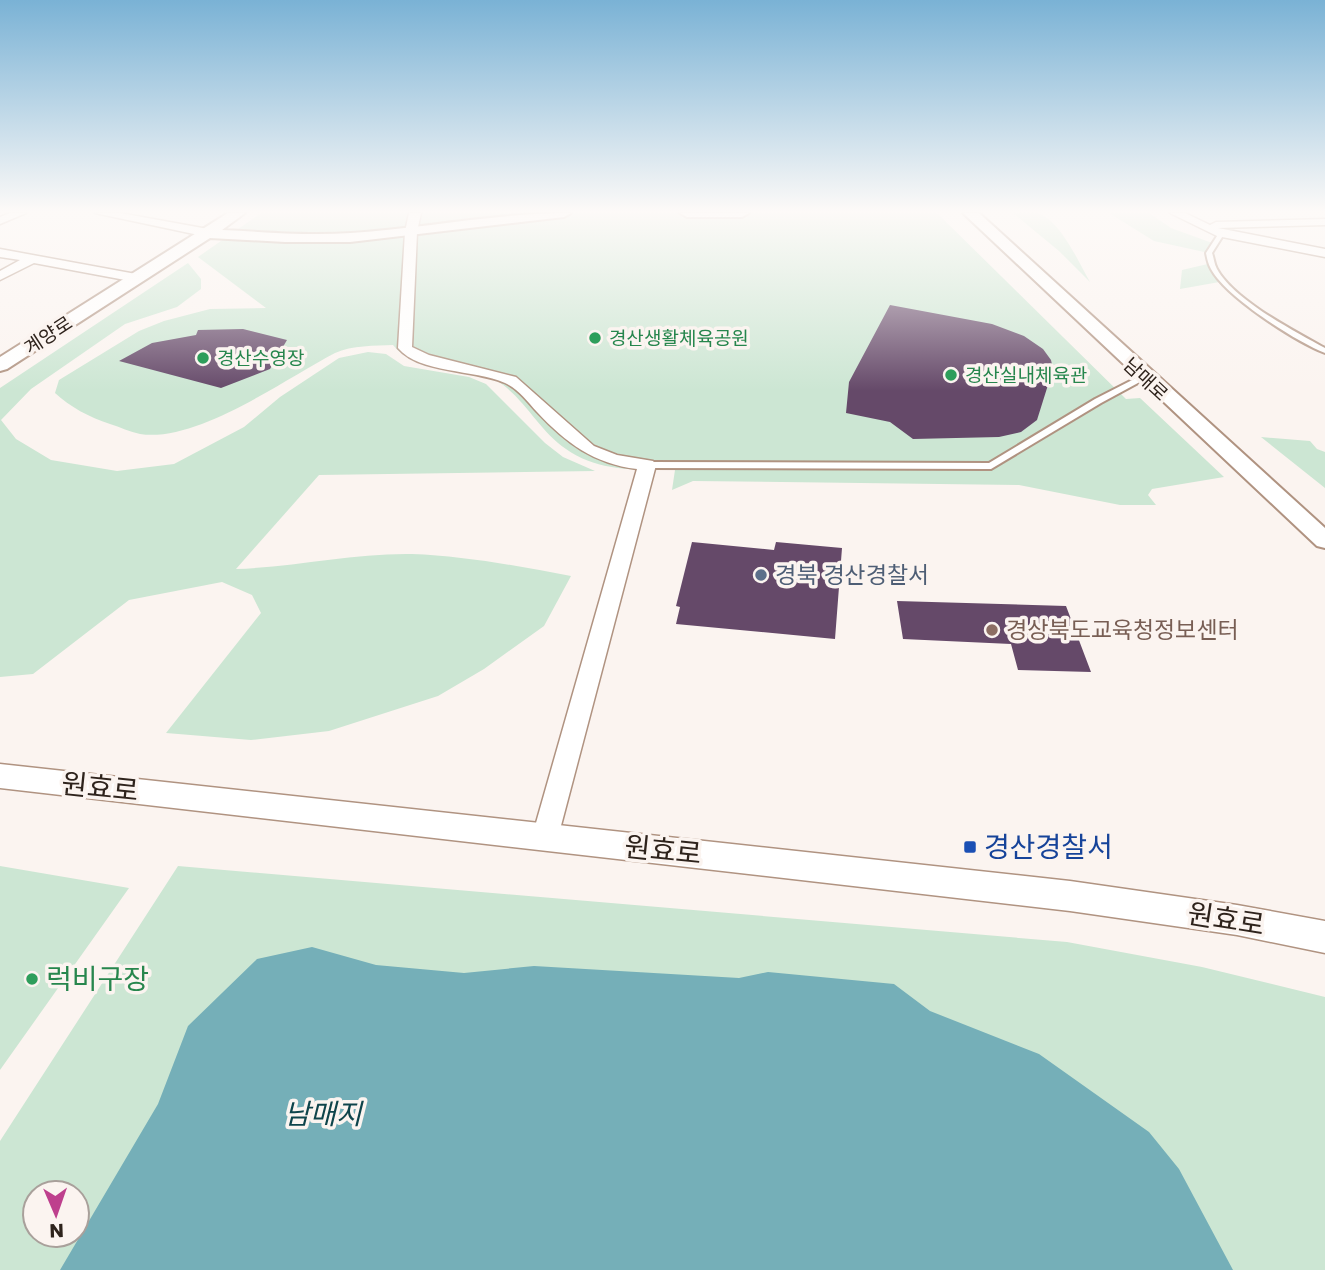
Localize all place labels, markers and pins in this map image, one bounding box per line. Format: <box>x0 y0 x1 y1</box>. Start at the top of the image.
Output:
place label: 경산생활체육공원 <box>609 325 749 352</box>
marker: 경산생활체육공원 <box>587 330 603 346</box>
place label: 경산수영장 <box>217 345 304 372</box>
marker: 경산수영장 <box>195 350 211 366</box>
place label: 경산실내체육관 <box>965 362 1087 389</box>
marker: 경산실내체육관 <box>943 367 959 383</box>
place label: 경북 경산경찰서 <box>775 559 929 591</box>
marker: 경북 경산경찰서 <box>753 567 769 583</box>
place label: 경상북도교육청정보센터 <box>1006 614 1239 646</box>
marker: 경상북도교육청정보센터 <box>984 622 1000 638</box>
place label: 경산경찰서 <box>984 828 1113 867</box>
marker: 경산경찰서 <box>962 839 978 855</box>
place label: 럭비구장 <box>46 960 149 999</box>
marker: 럭비구장 <box>24 971 40 987</box>

